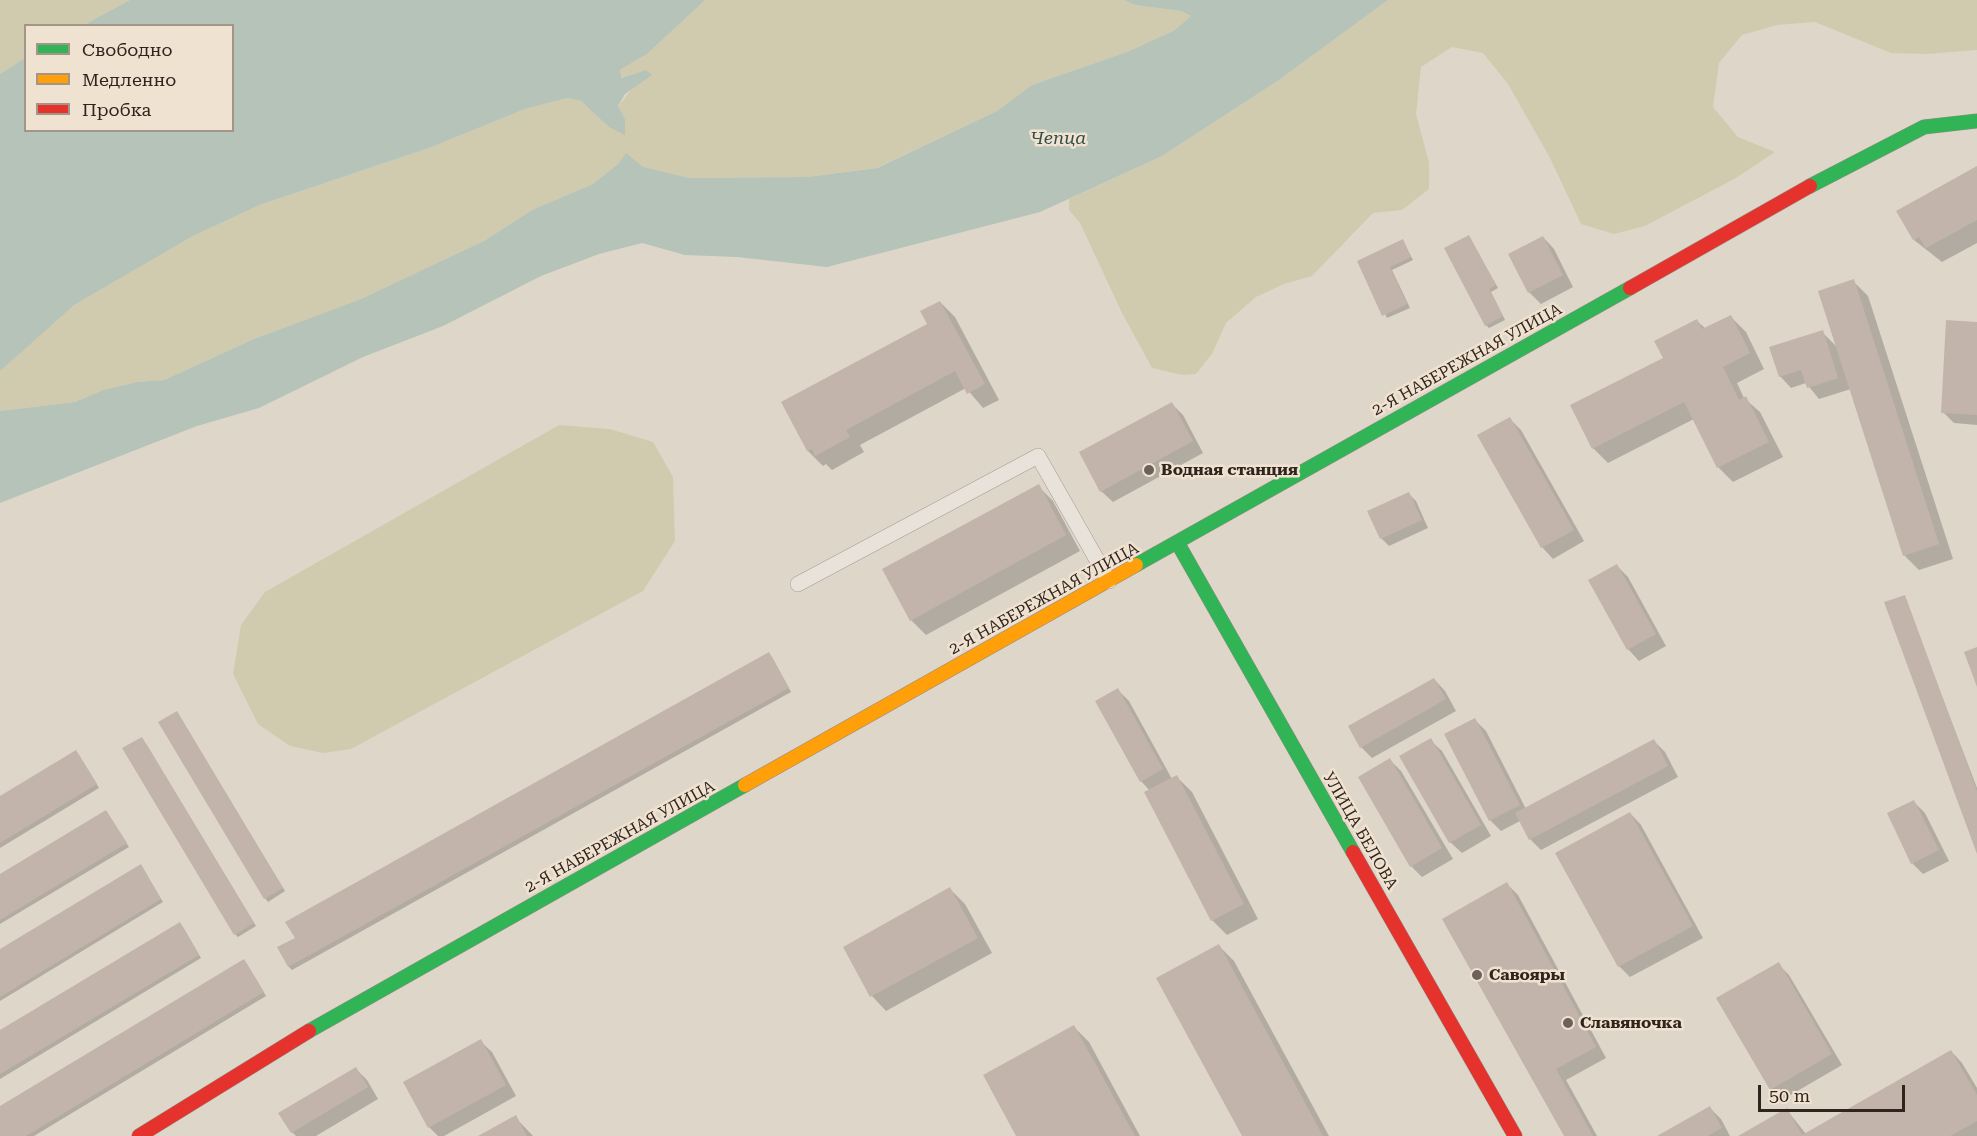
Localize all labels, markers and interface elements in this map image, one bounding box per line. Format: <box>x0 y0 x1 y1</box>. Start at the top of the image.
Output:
legend <box>24 24 234 132</box>
text: Свободно <box>82 39 172 60</box>
text: Медленно <box>82 69 176 90</box>
text: Пробка <box>82 99 151 120</box>
water label: Чепца <box>1030 128 1086 150</box>
street label: 2-Я НАБЕРЕЖНАЯ УЛИЦА <box>1369 300 1565 420</box>
place label: Водная станция <box>1161 460 1298 480</box>
marker: Водная станция <box>1142 463 1156 477</box>
street label: 2-Я НАБЕРЕЖНАЯ УЛИЦА <box>946 539 1142 659</box>
street label: УЛИЦА БЕЛОВА <box>1319 769 1401 893</box>
street label: 2-Я НАБЕРЕЖНАЯ УЛИЦА <box>522 777 718 897</box>
place label: Савояры <box>1489 965 1565 985</box>
marker: Савояры <box>1470 968 1484 982</box>
place label: Славяночка <box>1580 1013 1682 1033</box>
marker: Славяночка <box>1561 1016 1575 1030</box>
scale bar <box>1761 1073 1908 1111</box>
text: 50 m <box>1769 1085 1810 1106</box>

